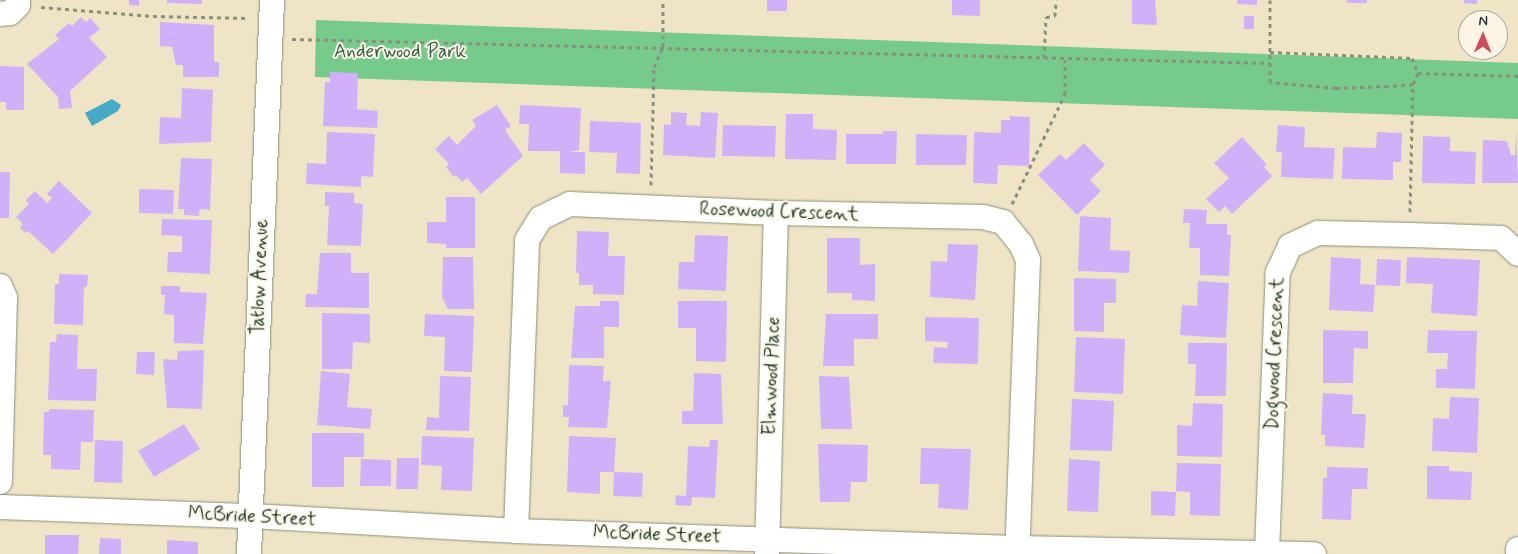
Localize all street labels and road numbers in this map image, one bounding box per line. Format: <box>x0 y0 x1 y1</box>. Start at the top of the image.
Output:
street label: Rosewood Crescent <box>702 198 856 226</box>
street label: Tatlow Avenue <box>247 220 273 334</box>
street label: Dogwood Crescent <box>1261 280 1289 428</box>
street label: Elmwood Place <box>759 316 785 436</box>
street label: McBride Street <box>188 502 316 532</box>
street label: McBride Street <box>593 521 721 549</box>

